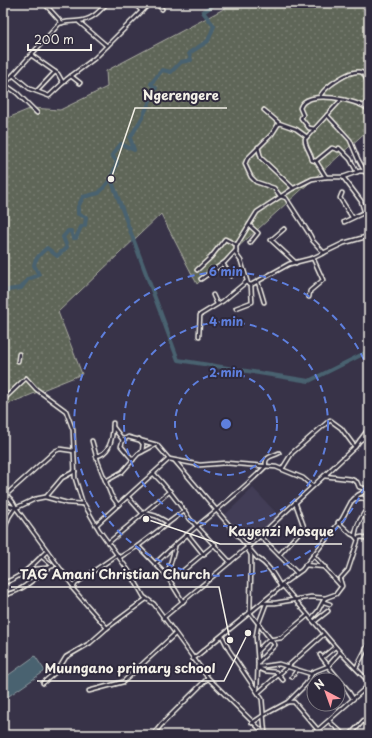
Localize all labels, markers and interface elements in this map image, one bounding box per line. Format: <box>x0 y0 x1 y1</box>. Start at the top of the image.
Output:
scale bar <box>28 26 91 52</box>
text: 200 m <box>34 30 74 48</box>
callout: Ngerengere <box>135 83 227 108</box>
text: Ngerengere <box>143 85 219 104</box>
text: 6 min <box>209 262 243 280</box>
text: 4 min <box>209 312 243 330</box>
text: 2 min <box>209 363 243 381</box>
centre of rings <box>219 417 233 431</box>
callout: Kayenzi Mosque <box>220 519 342 544</box>
text: Kayenzi Mosque <box>228 521 334 540</box>
callout: TAG Amani Christian Church <box>11 562 219 587</box>
text: TAG Amani Christian Church <box>20 564 210 583</box>
callout: Muungano primary school <box>37 656 224 681</box>
text: Muungano primary school <box>44 658 216 677</box>
north arrow <box>306 672 346 712</box>
text: N <box>310 675 328 693</box>

